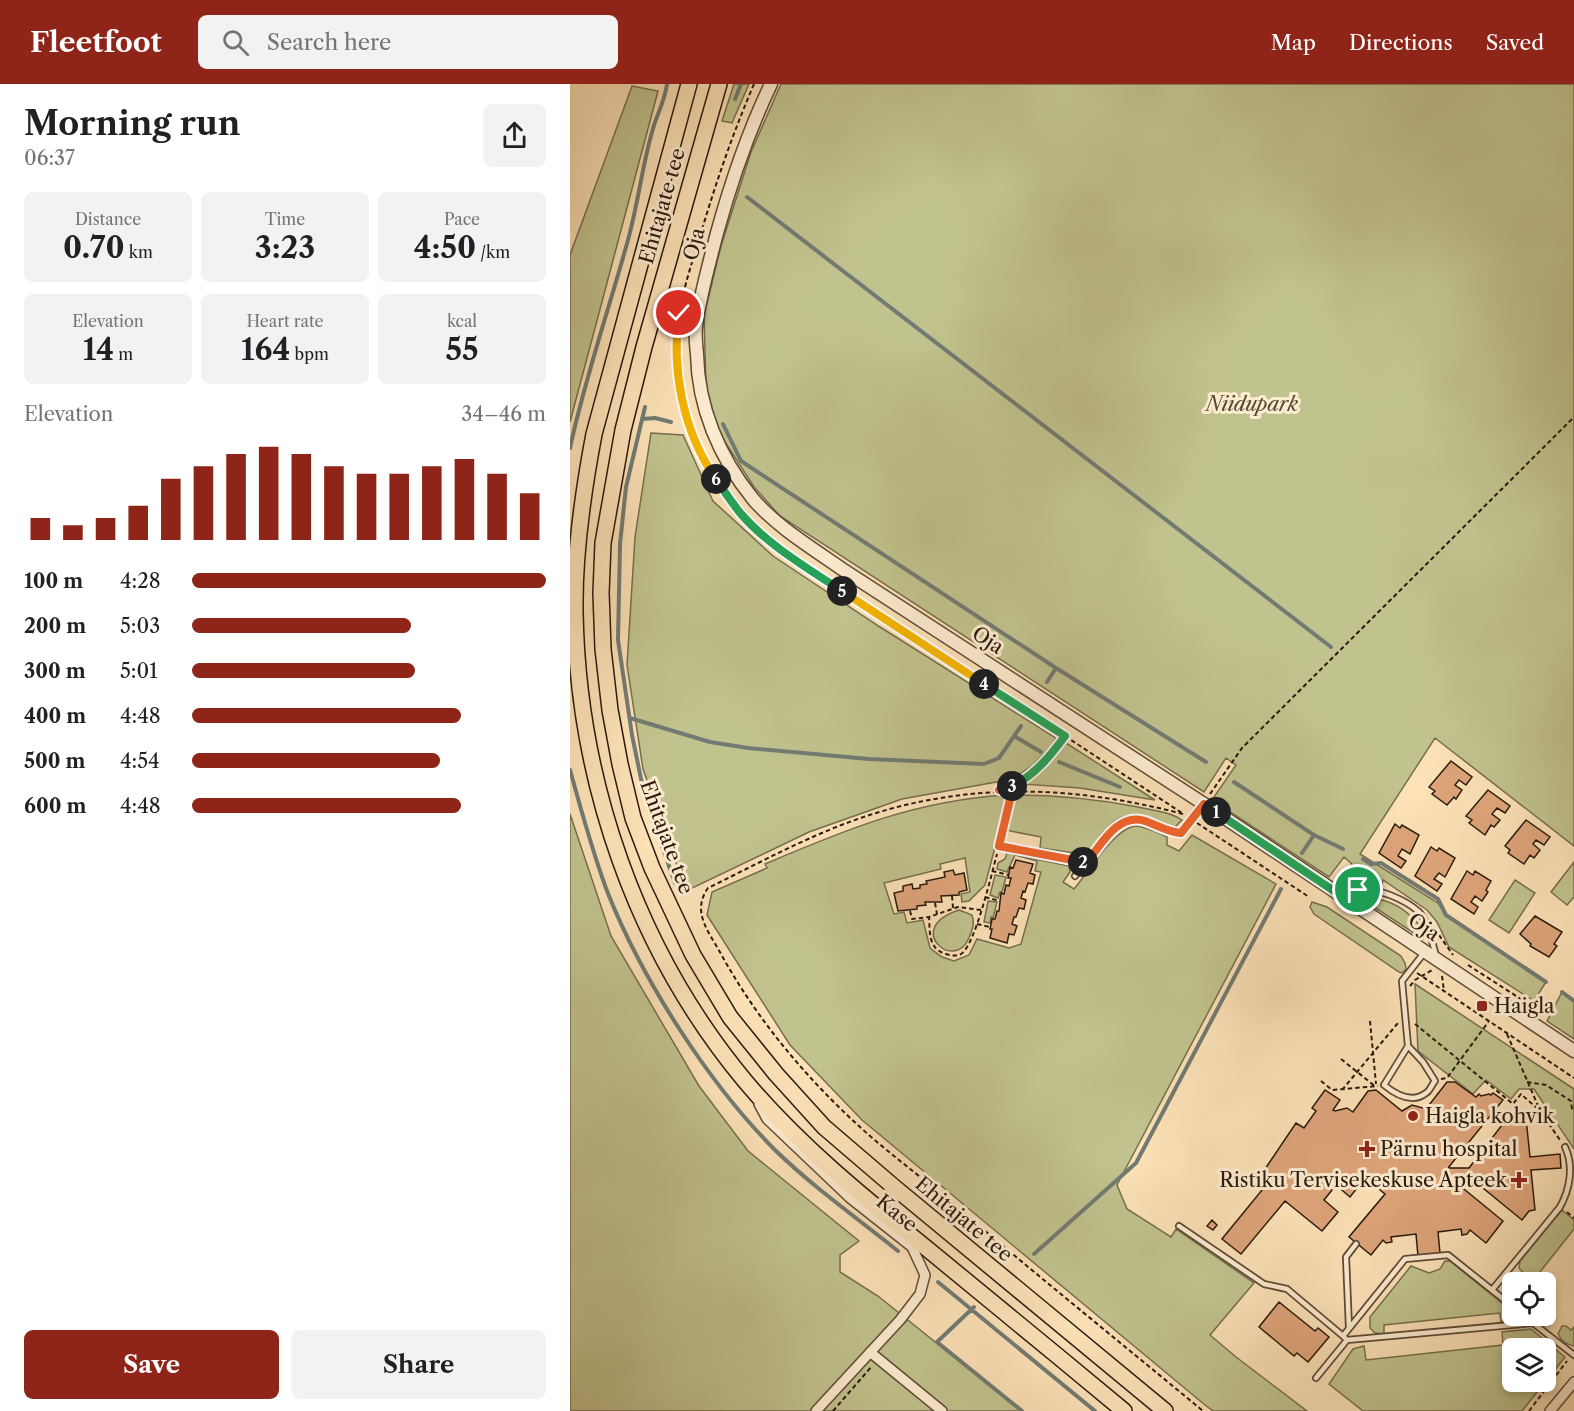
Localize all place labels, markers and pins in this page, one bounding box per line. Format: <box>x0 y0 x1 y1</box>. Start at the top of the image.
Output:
pin <box>653 287 704 338</box>
pin: 6 <box>701 464 731 494</box>
pin: 5 <box>827 576 857 606</box>
pin: 4 <box>969 669 999 699</box>
pin: 3 <box>997 771 1027 801</box>
pin: 1 <box>1201 797 1231 827</box>
pin: 2 <box>1068 847 1098 877</box>
pin <box>1332 864 1383 915</box>
place label: Haigla <box>1494 994 1555 1018</box>
marker: Haigla <box>1475 999 1489 1013</box>
place label: Haigla kohvik <box>1425 1104 1556 1128</box>
marker: Haigla kohvik <box>1406 1109 1420 1123</box>
place label: Pärnu hospital <box>1380 1137 1518 1161</box>
marker: Pärnu hospital <box>1358 1140 1376 1158</box>
place label: Ristiku Tervisekeskuse Apteek <box>1219 1168 1508 1192</box>
marker: Ristiku Tervisekeskuse Apteek <box>1512 1173 1526 1187</box>

